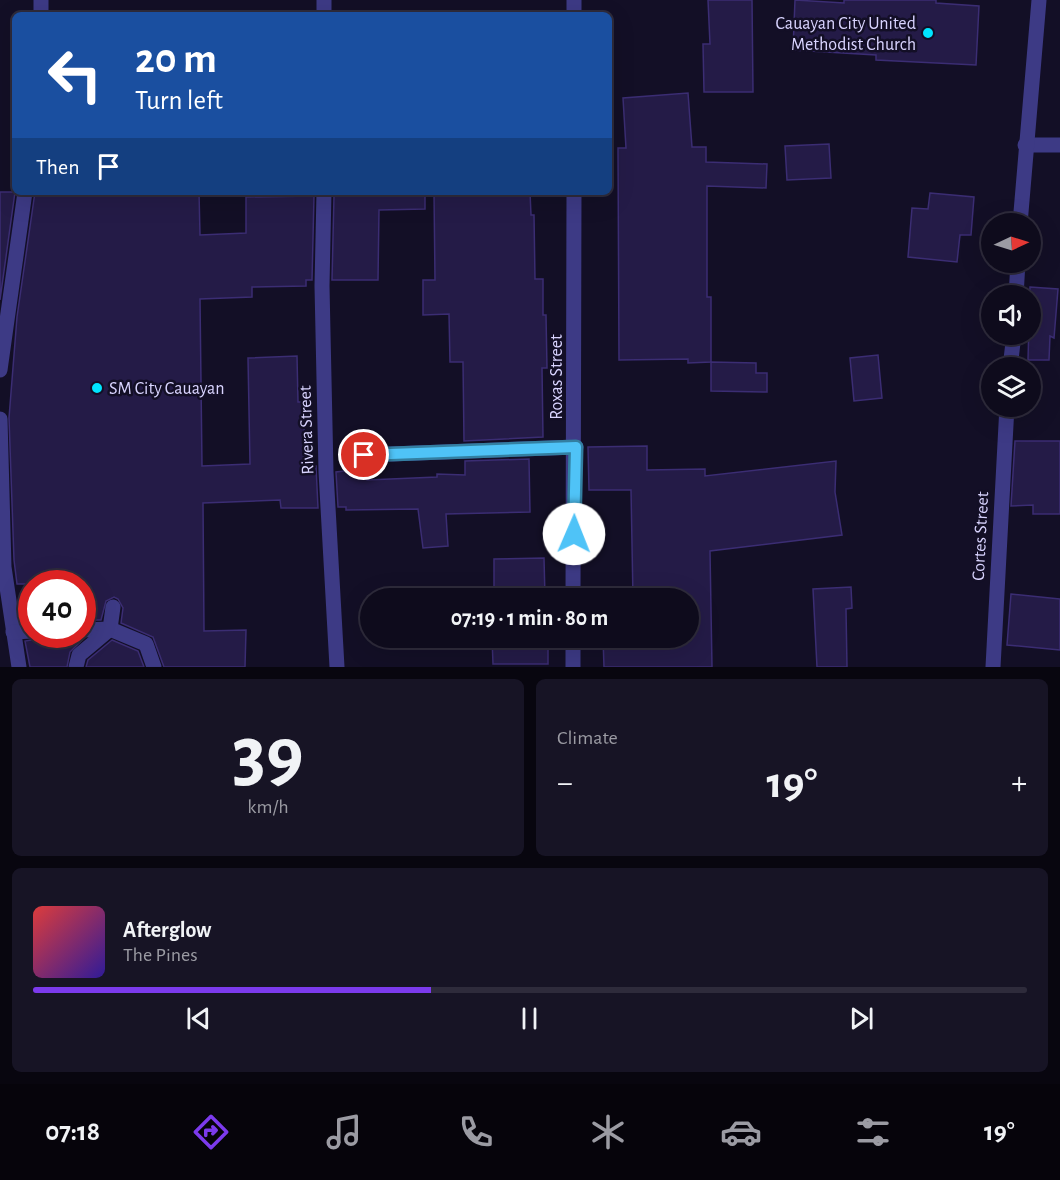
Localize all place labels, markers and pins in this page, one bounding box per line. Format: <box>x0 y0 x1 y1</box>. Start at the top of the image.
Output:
place label: Cauayan City United Methodist Church <box>775 15 916 54</box>
marker: Cauayan City United Methodist Church <box>921 26 935 40</box>
place label: SM City Cauayan <box>109 380 225 398</box>
marker: SM City Cauayan <box>90 381 104 395</box>
pin <box>338 429 389 480</box>

